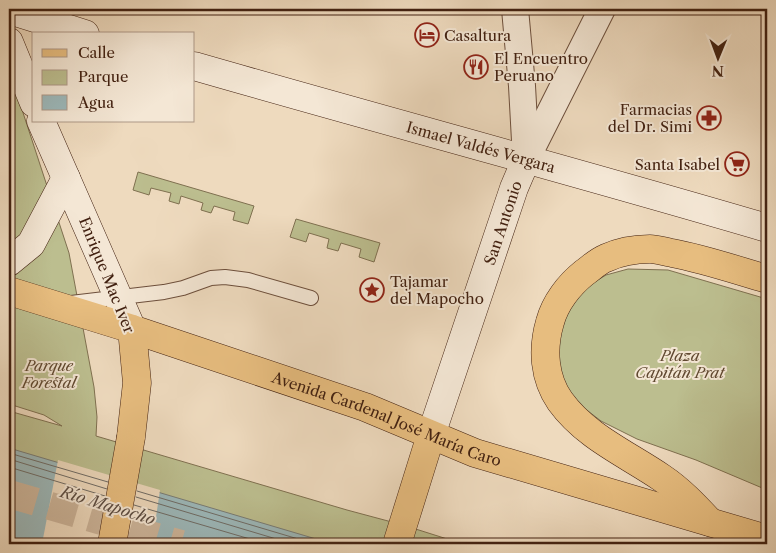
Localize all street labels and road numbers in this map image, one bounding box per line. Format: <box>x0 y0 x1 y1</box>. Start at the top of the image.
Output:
street label: Ismael Valdés Vergara <box>404 117 558 176</box>
street label: San Antonio <box>479 178 526 267</box>
street label: Enrique Mac Iver <box>75 214 139 337</box>
street label: Avenida Cardenal José María Caro <box>269 367 504 470</box>

